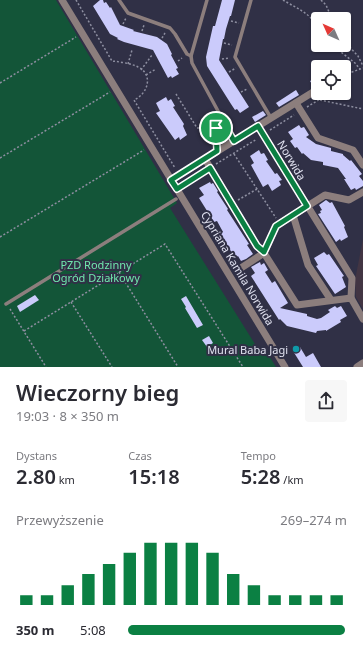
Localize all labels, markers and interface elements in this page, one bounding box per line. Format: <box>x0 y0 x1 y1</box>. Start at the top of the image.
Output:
north arrow <box>311 12 351 52</box>
map controls <box>311 12 351 100</box>
button: locate <box>311 60 351 100</box>
pin <box>199 111 233 145</box>
icon: arrive <box>205 117 227 139</box>
street label: Norwida <box>274 137 310 183</box>
street label: Cypriana Kamila Norwida <box>198 208 278 328</box>
park label: PZD Rodzinny Ogród Działkowy <box>52 257 140 285</box>
place label: Mural Baba Jagi <box>207 342 288 357</box>
marker: Mural Baba Jagi <box>291 344 301 354</box>
text: Wieczorny bieg <box>16 377 179 407</box>
button: share <box>305 380 347 422</box>
text: 19:03 · 8 × 350 m <box>16 407 119 425</box>
text: Dystans <box>16 448 57 463</box>
text: Czas <box>128 448 152 463</box>
text: Tempo <box>241 448 276 463</box>
text: 2.80 <box>16 463 56 490</box>
text: 15:18 <box>128 463 180 490</box>
text: 5:28 <box>241 463 281 490</box>
text: km <box>56 472 75 487</box>
text: /km <box>281 472 304 487</box>
text: Przewyższenie <box>16 511 104 529</box>
text: 269–274 m <box>280 511 347 529</box>
text: 350 m <box>16 621 54 639</box>
text: 5:08 <box>80 621 106 639</box>

